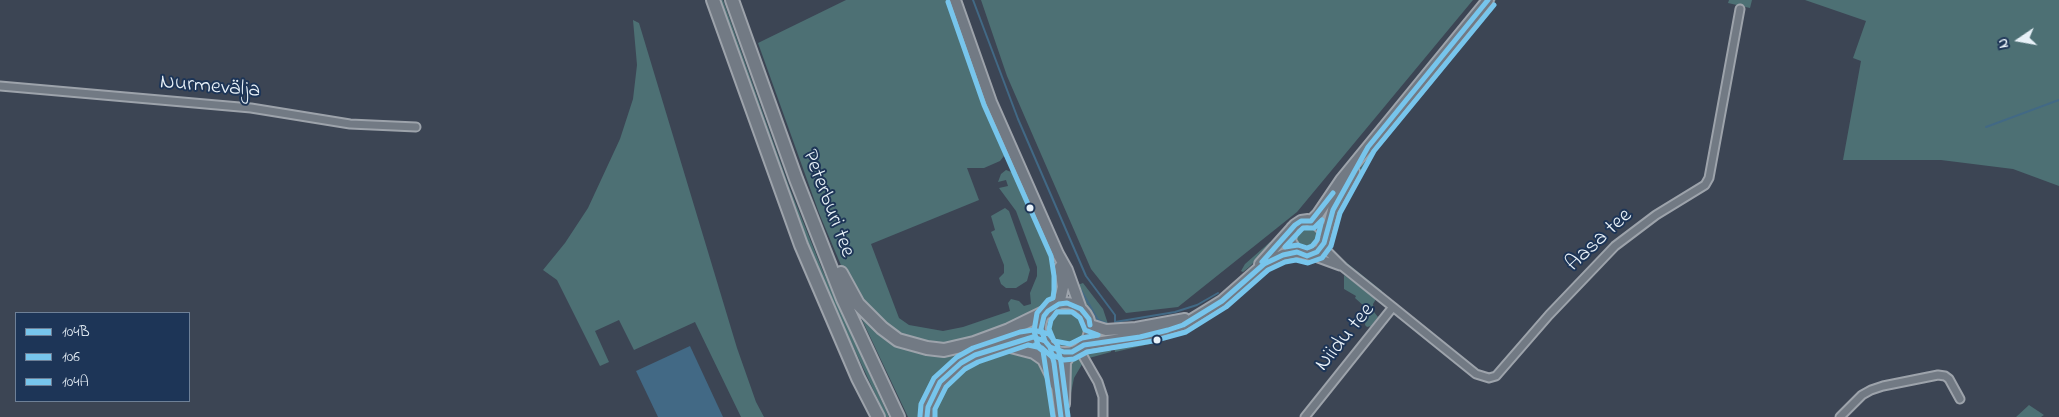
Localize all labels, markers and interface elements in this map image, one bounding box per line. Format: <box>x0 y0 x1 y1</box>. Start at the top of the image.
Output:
north arrow <box>1994 15 2044 65</box>
text: N <box>1993 36 2015 50</box>
street label: Nurmevälja <box>159 70 261 106</box>
street label: Peterburi tee <box>794 147 860 261</box>
unlabelled marker <box>1025 203 1035 213</box>
street label: Aasa tee <box>1561 204 1639 278</box>
street label: Niidu tee <box>1310 299 1382 377</box>
legend <box>15 312 190 402</box>
text: 104B <box>62 321 90 343</box>
unlabelled marker <box>1152 335 1162 345</box>
text: 106 <box>62 346 80 368</box>
text: 104A <box>62 371 89 393</box>

